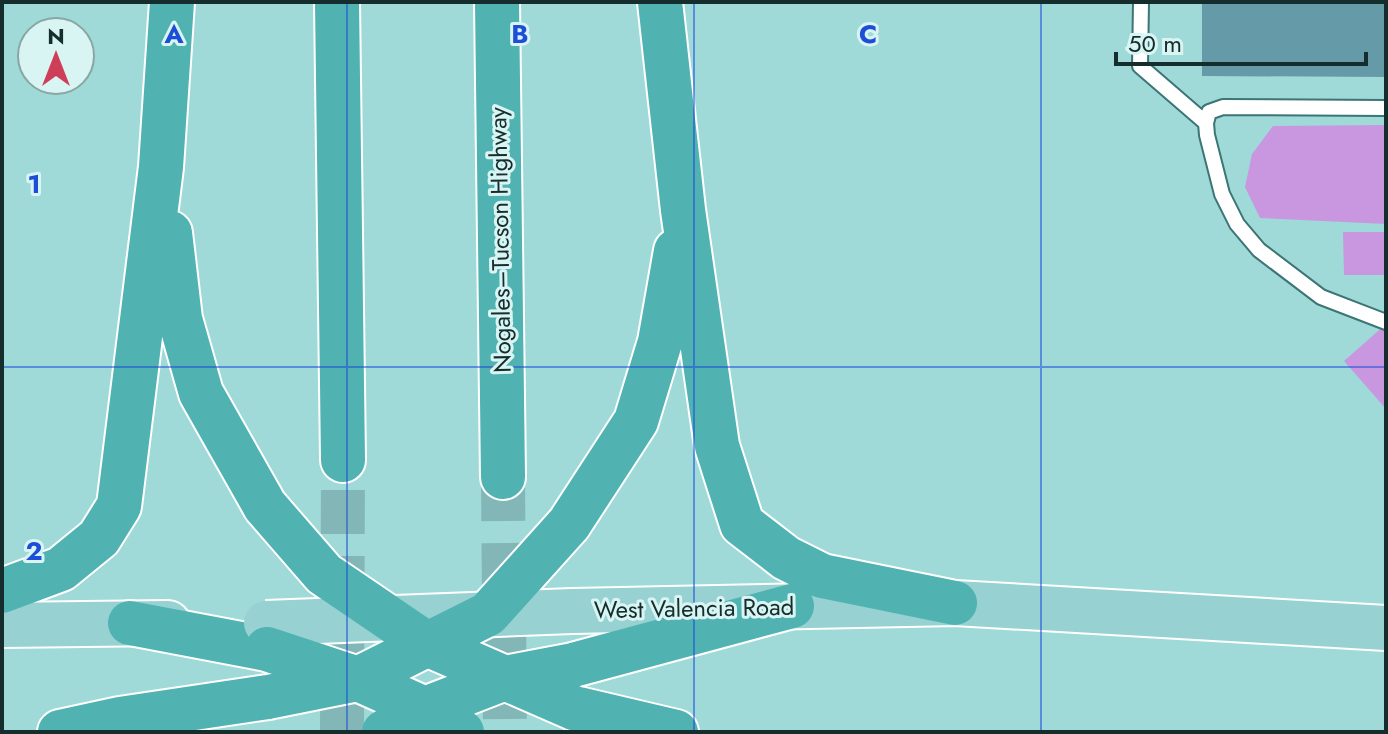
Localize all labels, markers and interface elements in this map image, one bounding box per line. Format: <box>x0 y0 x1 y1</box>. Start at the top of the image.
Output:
text: A <box>163 15 184 53</box>
text: B <box>511 15 529 53</box>
text: C <box>859 15 877 53</box>
north arrow <box>16 16 96 96</box>
scale bar <box>1116 16 1366 66</box>
text: N <box>47 20 65 52</box>
text: 50 m <box>1128 26 1182 61</box>
street label: Nogales–Tucson Highway <box>480 106 520 373</box>
text: 1 <box>27 165 41 203</box>
text: 2 <box>25 532 43 570</box>
street label: West Valencia Road <box>593 589 795 627</box>

